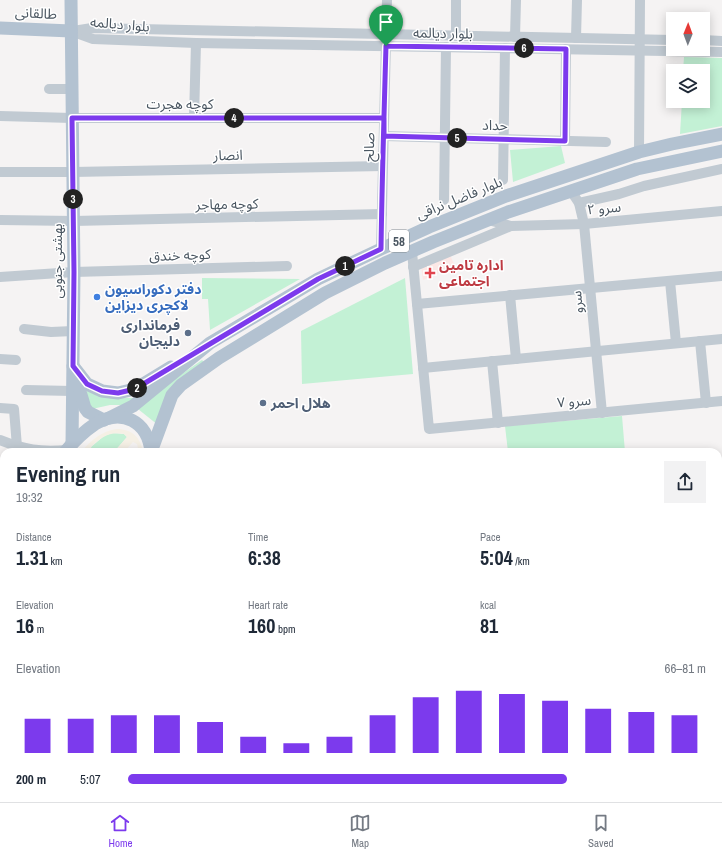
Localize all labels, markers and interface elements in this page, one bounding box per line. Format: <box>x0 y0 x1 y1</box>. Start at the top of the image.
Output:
street label: طالقانی <box>14 3 58 23</box>
pin <box>369 5 403 46</box>
icon: arrive <box>375 11 397 33</box>
street label: بلوار دیالمه <box>89 12 151 36</box>
north arrow <box>666 12 710 56</box>
map controls <box>666 12 710 108</box>
street label: بلوار دیالمه <box>413 23 473 43</box>
pin: 6 <box>514 38 534 58</box>
text: 6 <box>521 41 527 55</box>
button: layers <box>666 64 710 108</box>
street label: کوچه هجرت <box>146 95 214 114</box>
pin: 4 <box>224 108 244 128</box>
text: 4 <box>231 111 237 125</box>
street label: حداد <box>482 116 508 134</box>
pin: 5 <box>447 128 467 148</box>
text: 5 <box>454 131 460 145</box>
street label: صالح <box>360 132 380 162</box>
street label: انصار <box>212 146 243 164</box>
street label: بلوار فاضل نراقی <box>413 172 505 223</box>
pin: 3 <box>63 189 83 209</box>
text: 3 <box>70 192 76 206</box>
street label: کوچه مهاجر <box>194 194 259 215</box>
street label: سرو ۲ <box>586 198 622 218</box>
street label: بهشتی جنوبی <box>48 223 66 299</box>
road number: 58 <box>389 230 409 252</box>
street label: کوچه خندق <box>149 245 212 266</box>
pin: 1 <box>335 256 355 276</box>
place label: اداره تامین اجتماعی <box>439 256 504 290</box>
text: 1 <box>342 259 348 273</box>
marker: اداره تامین اجتماعی <box>424 267 436 279</box>
place label: دفتر دکوراسیون لاکچری دیزاین <box>105 280 201 315</box>
street label: سرو <box>567 290 587 314</box>
marker: دفتر دکوراسیون لاکچری دیزاین <box>92 292 102 302</box>
place label: فرمانداری دلیجان <box>121 316 180 350</box>
marker: فرمانداری دلیجان <box>183 328 193 338</box>
pin: 2 <box>127 378 147 398</box>
text: 2 <box>134 381 140 395</box>
street label: سرو ۷ <box>556 391 592 411</box>
place label: هلال احمر <box>270 394 331 412</box>
marker: هلال احمر <box>258 398 268 408</box>
text: Evening run <box>16 459 120 489</box>
button: share <box>664 461 706 503</box>
text: 19:32 <box>16 489 43 506</box>
text: Distance <box>16 530 52 544</box>
text: Time <box>248 530 268 544</box>
text: Pace <box>480 530 501 544</box>
text: 1.31 <box>16 544 48 571</box>
text: 6:38 <box>248 544 281 571</box>
text: 5:04 <box>480 544 513 571</box>
text: km <box>48 554 62 568</box>
text: /km <box>513 554 530 568</box>
text: Elevation <box>16 598 54 612</box>
text: Heart rate <box>248 598 288 612</box>
text: kcal <box>480 598 496 612</box>
text: 16 <box>16 612 34 639</box>
text: 160 <box>248 612 275 639</box>
text: 81 <box>480 612 498 639</box>
text: m <box>34 622 44 636</box>
text: bpm <box>275 622 295 636</box>
text: Elevation <box>16 660 60 677</box>
text: 66–81 m <box>665 660 706 677</box>
text: 200 m <box>16 771 46 788</box>
text: 5:07 <box>80 771 101 788</box>
tab: Home <box>108 812 132 850</box>
tab: Map <box>349 812 371 850</box>
tab: Saved <box>588 812 614 850</box>

